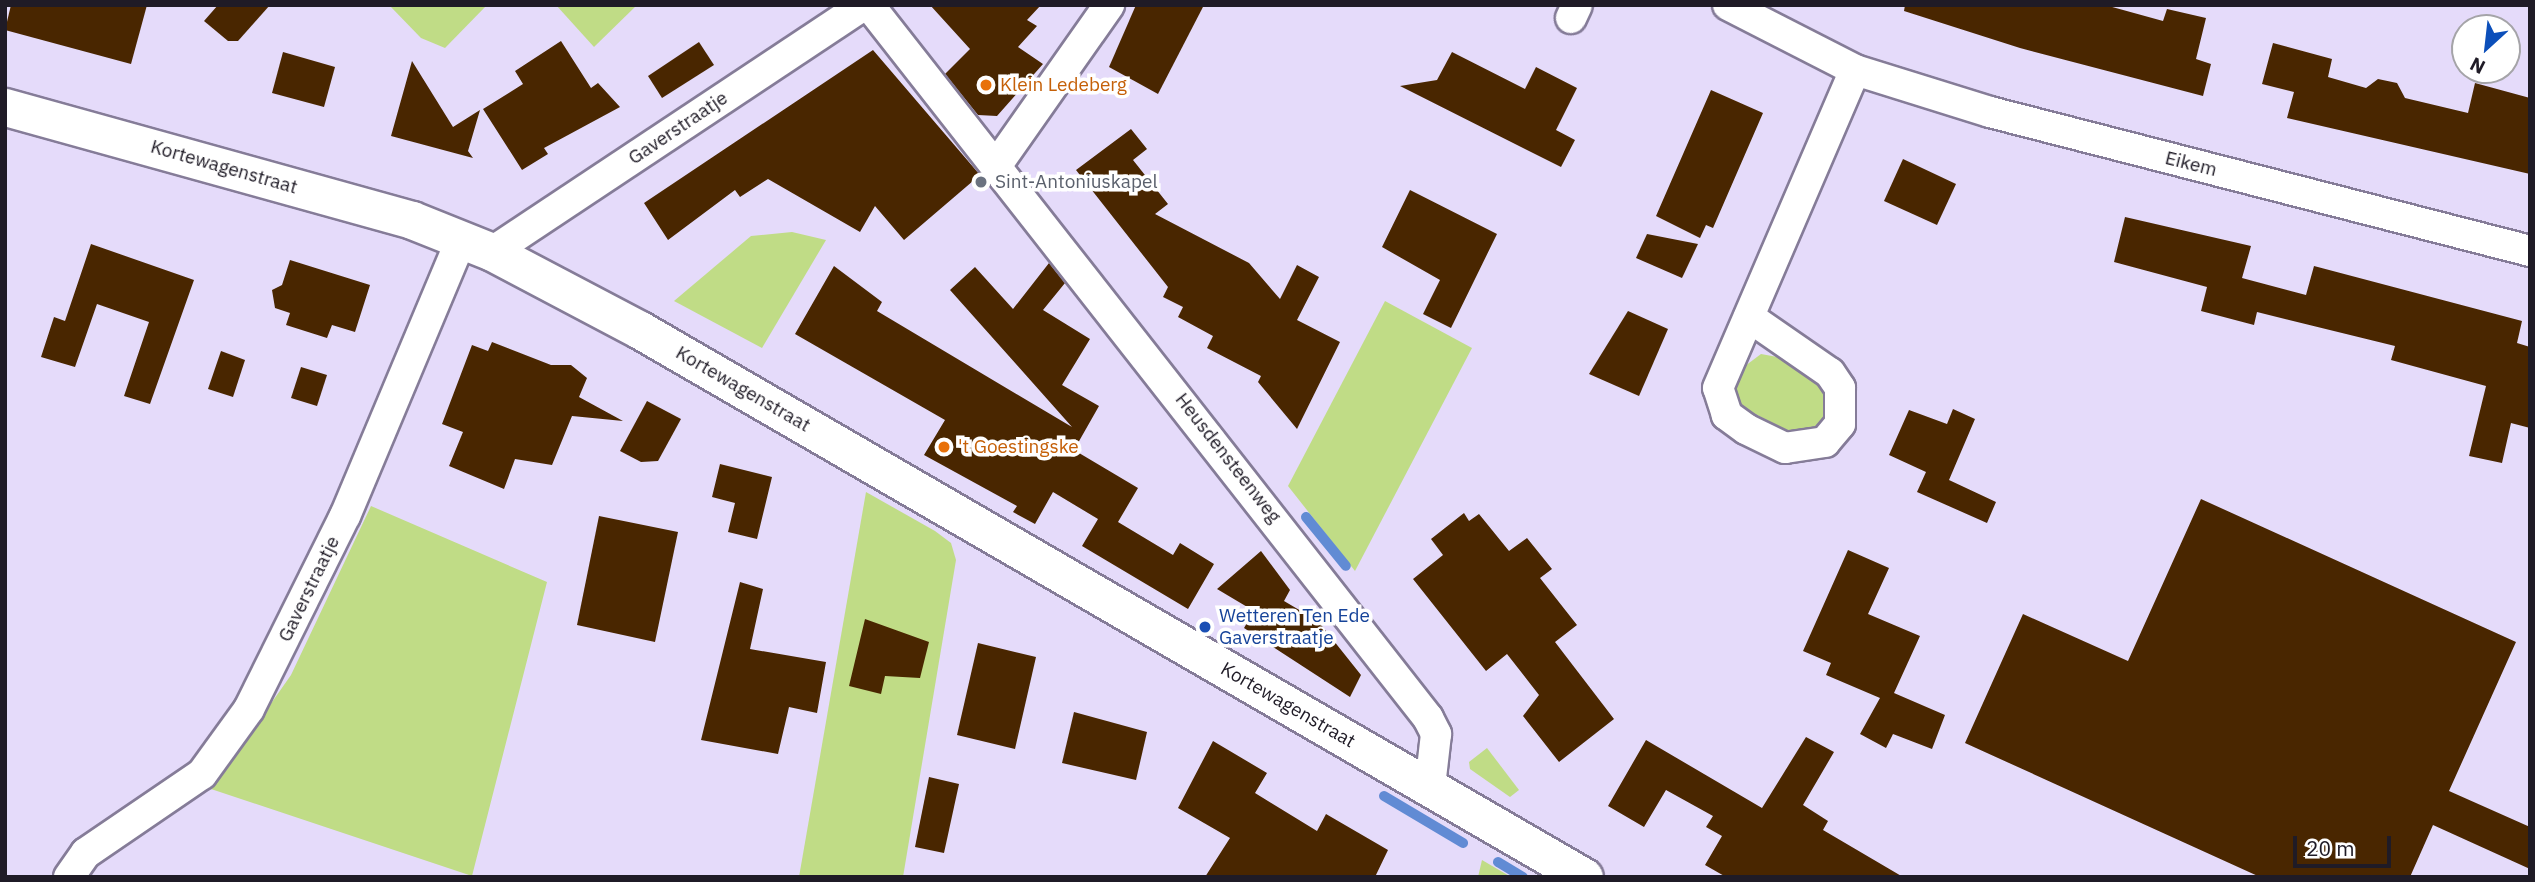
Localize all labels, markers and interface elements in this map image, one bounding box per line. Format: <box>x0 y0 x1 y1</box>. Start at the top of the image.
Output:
north arrow <box>2451 14 2521 84</box>
text: N <box>2466 52 2489 80</box>
place label: Klein Ledeberg <box>1000 74 1127 96</box>
marker: Klein Ledeberg <box>978 77 994 93</box>
street label: Gaverstraatje <box>624 86 732 170</box>
street label: Kortewagenstraat <box>148 135 300 199</box>
street label: Eikem <box>2163 147 2219 181</box>
place label: Sint-Antoniuskapel <box>995 171 1158 193</box>
marker: Sint-Antoniuskapel <box>973 174 989 190</box>
street label: Kortewagenstraat <box>672 341 814 437</box>
street label: Heusdensteenweg <box>1170 389 1286 527</box>
place label: 't Goestingske <box>958 436 1079 458</box>
marker: 't Goestingske <box>936 439 952 455</box>
street label: Gaverstraatje <box>274 532 344 646</box>
place label: Wetteren Ten Ede Gaverstraatje <box>1219 605 1370 649</box>
marker: Wetteren Ten Ede Gaverstraatje <box>1197 619 1213 635</box>
street label: Kortewagenstraat <box>1217 657 1359 753</box>
scale bar <box>2297 822 2395 866</box>
text: 20 m <box>2306 834 2355 862</box>

